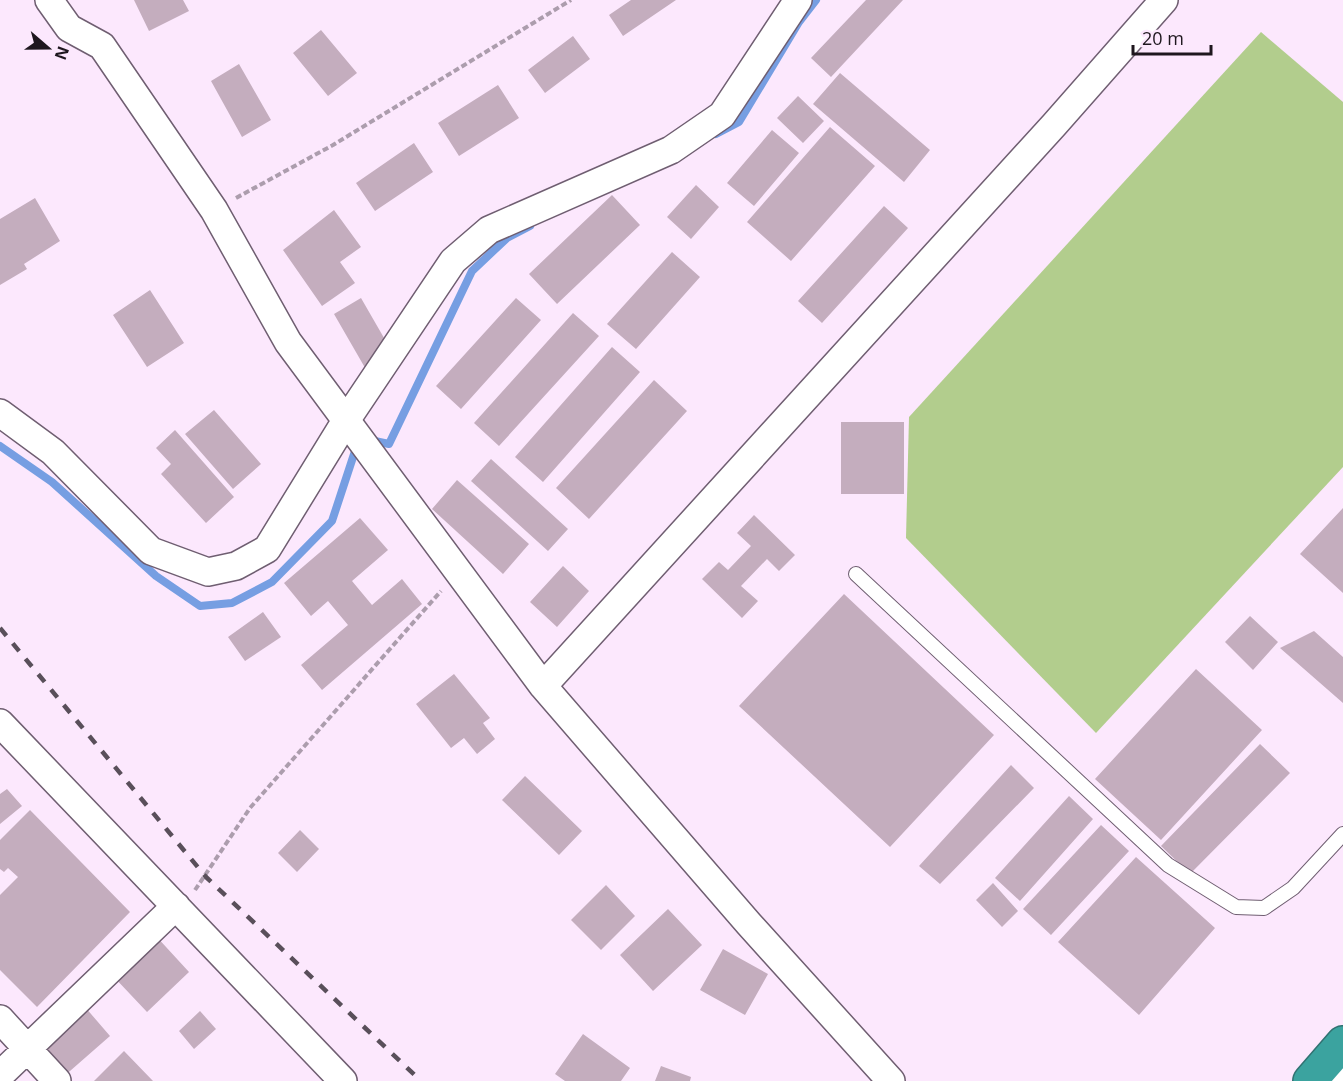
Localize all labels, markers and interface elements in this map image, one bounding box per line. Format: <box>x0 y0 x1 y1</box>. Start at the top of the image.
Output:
north arrow <box>18 18 78 78</box>
scale bar <box>1133 18 1211 56</box>
text: 20 m <box>1142 26 1184 50</box>
text: N <box>50 43 75 63</box>

